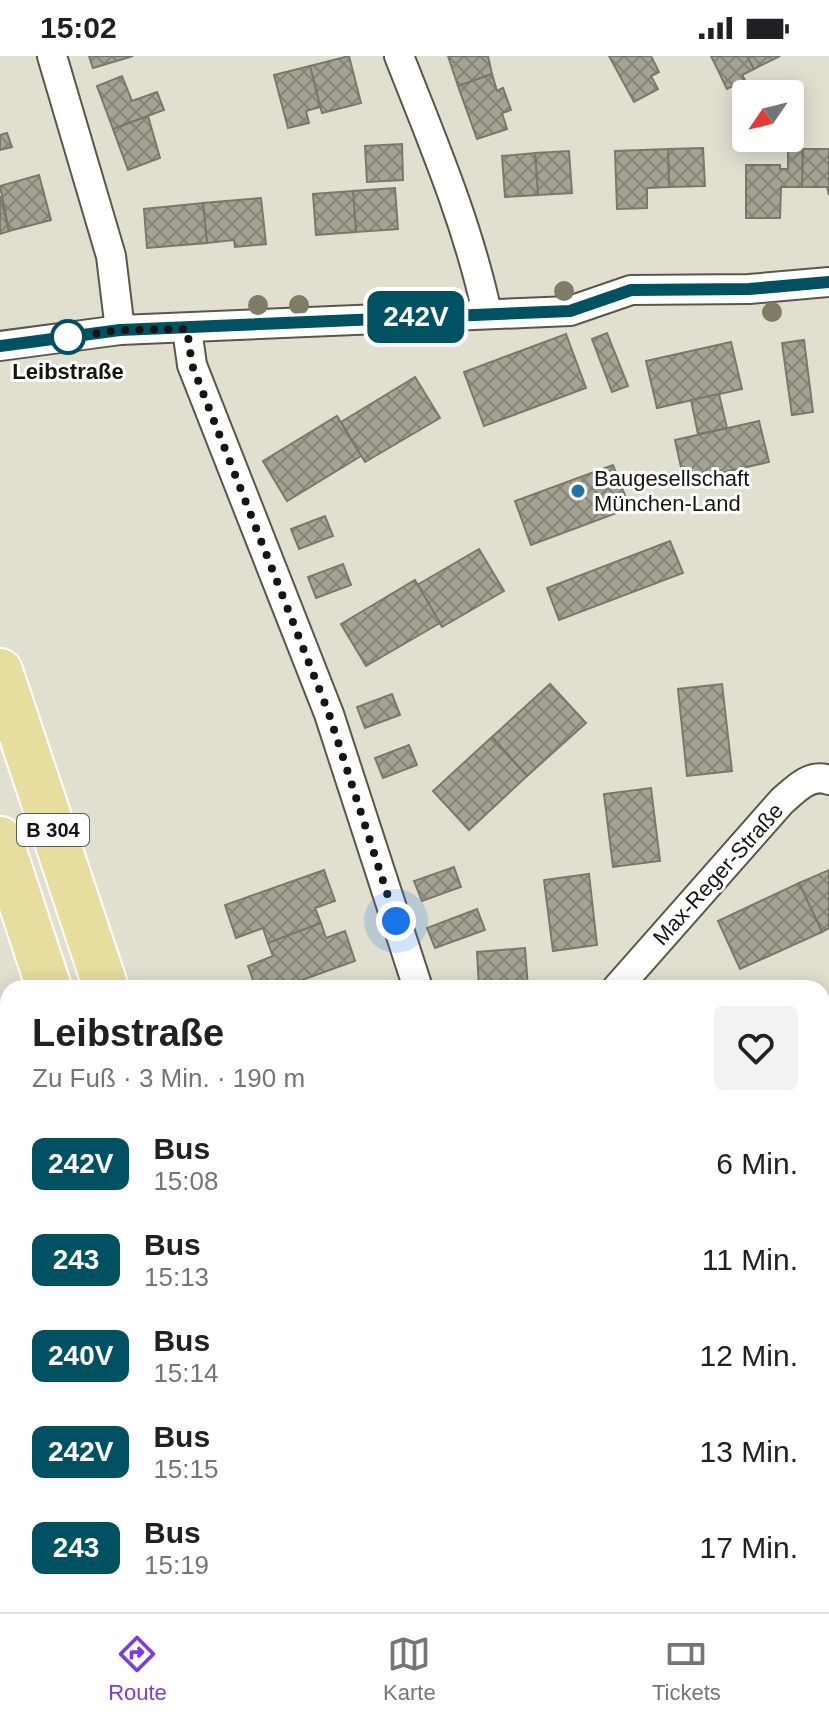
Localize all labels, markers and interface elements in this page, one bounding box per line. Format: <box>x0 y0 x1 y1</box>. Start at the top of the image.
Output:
text: 15:02 <box>40 11 117 44</box>
north arrow <box>732 80 804 152</box>
map controls <box>732 80 804 152</box>
line badge: 242V <box>360 291 472 343</box>
text: 242V <box>383 301 449 332</box>
marker: Leibstraße <box>51 320 85 354</box>
place label: Leibstraße <box>12 359 124 384</box>
place label: Baugesellschaft München-Land <box>594 466 749 516</box>
marker: Baugesellschaft München-Land <box>569 482 587 500</box>
street label: Max-Reger-Straße <box>648 798 788 950</box>
road number: B 304 <box>17 814 89 846</box>
your location <box>376 901 416 941</box>
button: heart <box>714 1006 798 1090</box>
text: Leibstraße <box>32 1012 224 1054</box>
text: Zu Fuß · 3 Min. · 190 m <box>32 1063 305 1093</box>
text: Bus <box>153 1132 210 1165</box>
text: 6 Min. <box>716 1147 798 1180</box>
text: 242V <box>48 1148 113 1179</box>
text: 15:08 <box>153 1166 218 1196</box>
text: Bus <box>144 1228 201 1261</box>
text: 11 Min. <box>702 1243 798 1276</box>
text: 243 <box>53 1244 99 1275</box>
text: 15:13 <box>144 1262 209 1292</box>
text: Bus <box>153 1324 210 1357</box>
text: 12 Min. <box>700 1339 798 1372</box>
text: 240V <box>48 1340 113 1371</box>
text: 15:14 <box>153 1358 218 1388</box>
text: Bus <box>153 1420 210 1453</box>
text: 13 Min. <box>700 1435 798 1468</box>
text: 242V <box>48 1436 113 1467</box>
text: 15:15 <box>153 1454 218 1484</box>
text: Bus <box>144 1516 201 1549</box>
text: 17 Min. <box>700 1531 798 1564</box>
text: 243 <box>53 1532 99 1563</box>
text: 15:19 <box>144 1550 209 1580</box>
tab: Route <box>108 1632 167 1706</box>
tab: Karte <box>383 1632 436 1706</box>
tab: Tickets <box>652 1632 721 1706</box>

